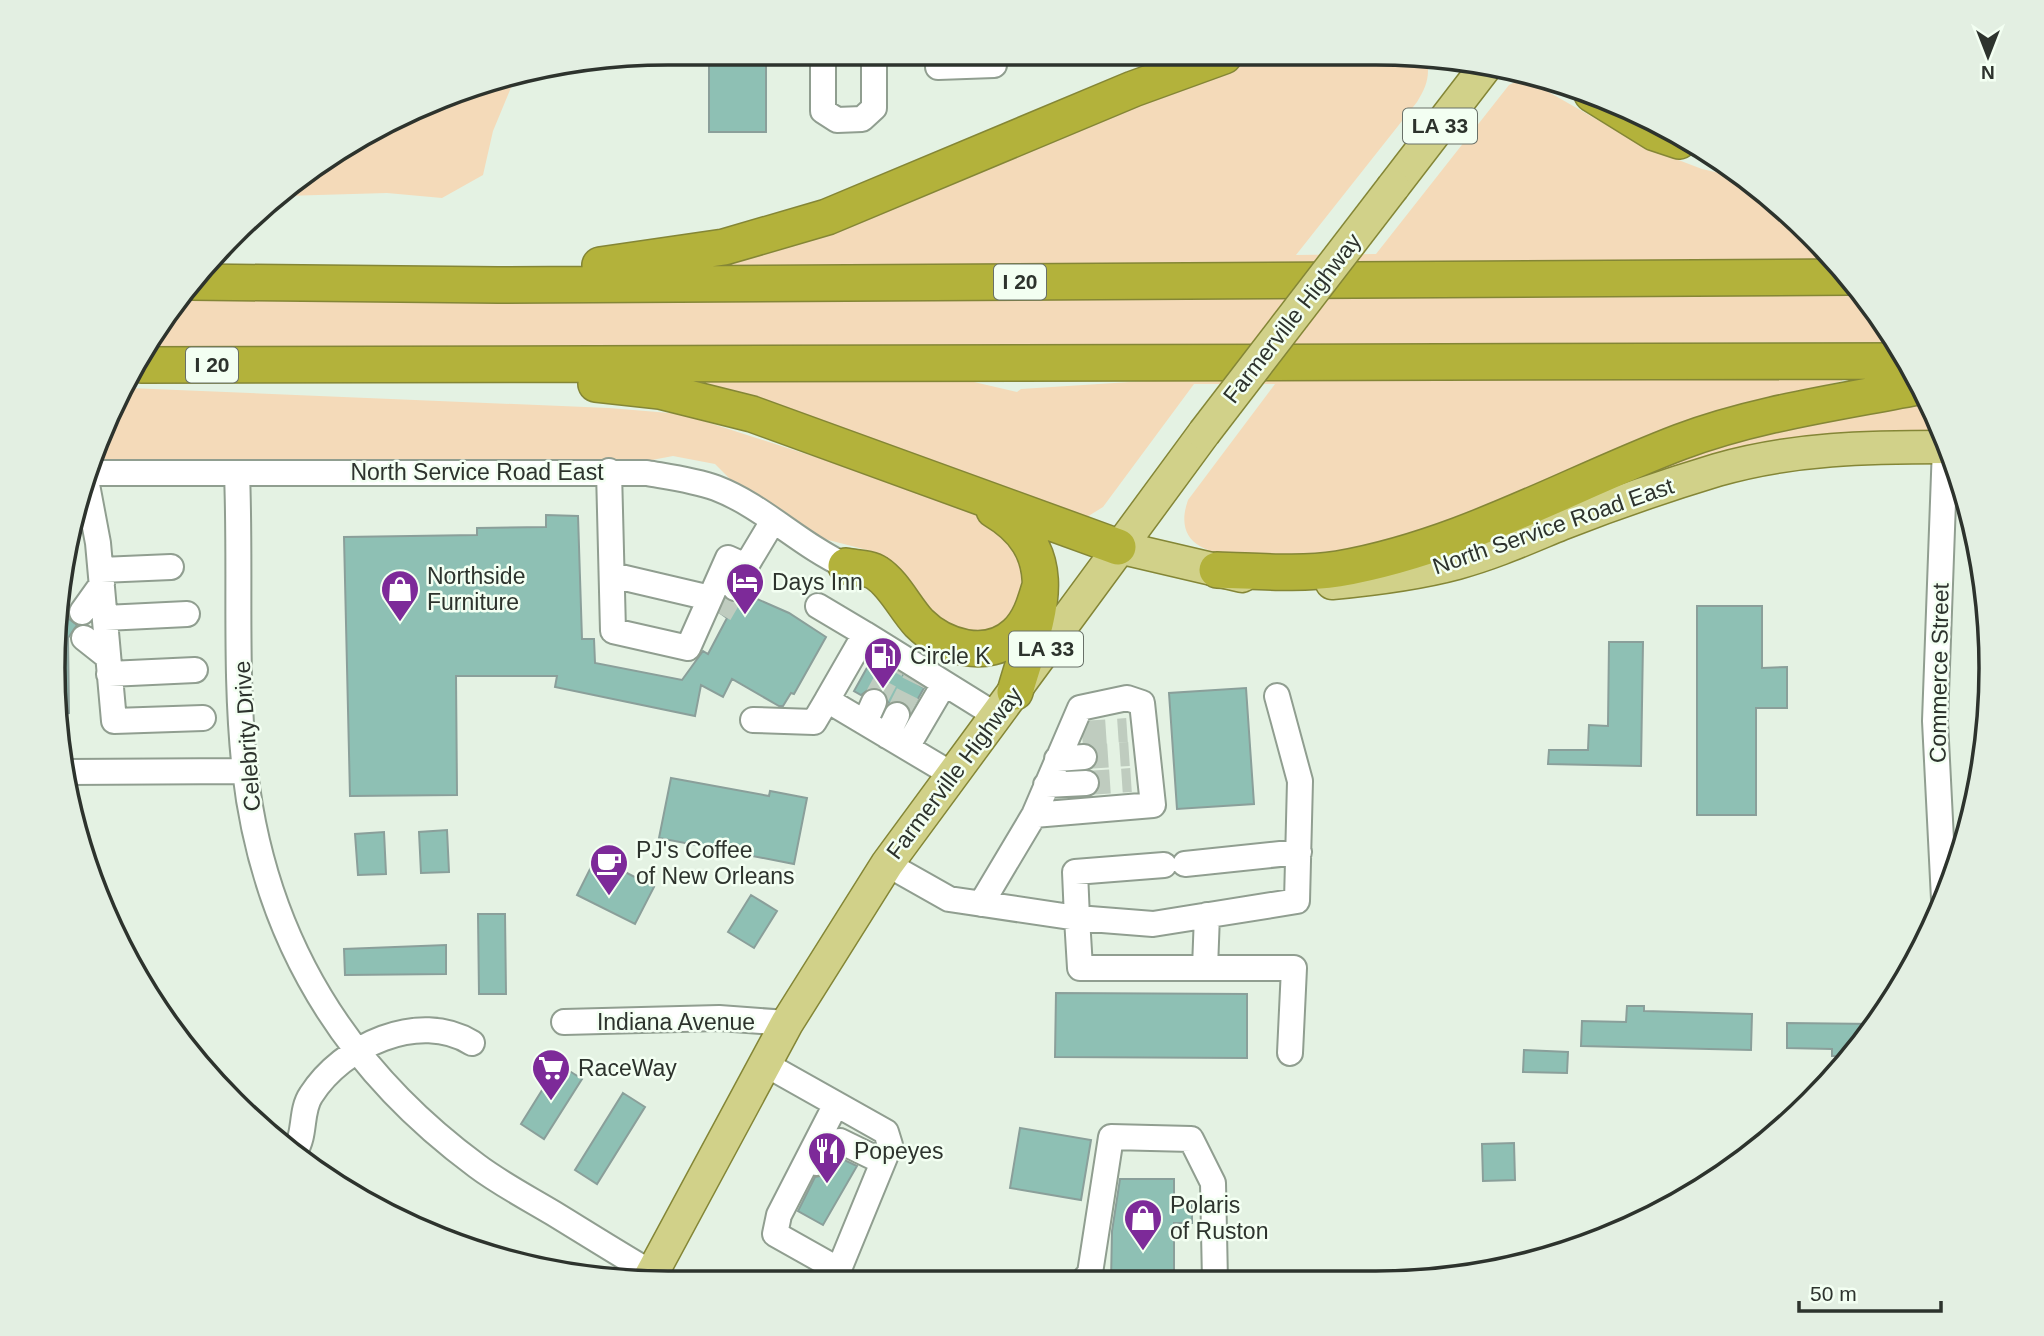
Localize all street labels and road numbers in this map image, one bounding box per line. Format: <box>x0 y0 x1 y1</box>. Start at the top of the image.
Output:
road number: LA 33 <box>1403 108 1477 144</box>
street label: Farmerville Highway <box>1218 228 1367 408</box>
road number: I 20 <box>994 264 1046 300</box>
road number: I 20 <box>186 348 238 382</box>
street label: North Service Road East <box>350 459 604 485</box>
street label: North Service Road East <box>1429 472 1677 579</box>
street label: Commerce Street <box>1924 582 1954 763</box>
road number: LA 33 <box>1009 632 1083 666</box>
street label: Celebrity Drive <box>229 660 265 812</box>
street label: Farmerville Highway <box>881 682 1027 864</box>
street label: Indiana Avenue <box>597 1009 755 1035</box>

